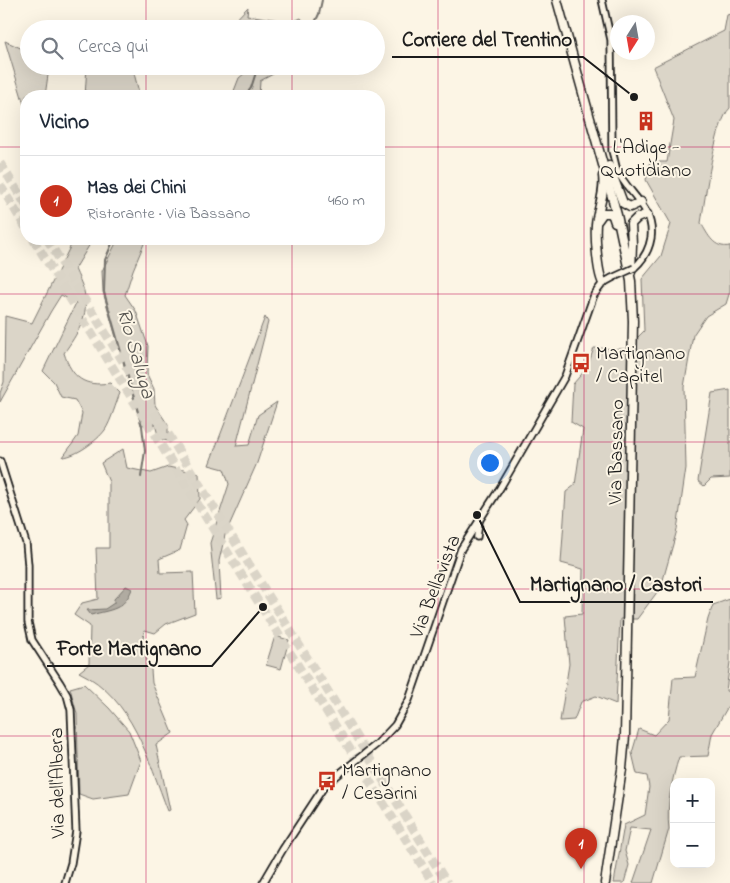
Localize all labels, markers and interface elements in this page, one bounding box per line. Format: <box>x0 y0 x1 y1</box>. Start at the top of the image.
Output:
north arrow <box>610 15 655 60</box>
search box <box>20 20 385 75</box>
callout: Corriere del Trentino <box>392 21 583 57</box>
text: Corriere del Trentino <box>402 26 572 56</box>
icon: search <box>38 34 66 62</box>
text: Cerca qui <box>78 34 148 61</box>
text: Vicino <box>40 108 89 138</box>
building icon: L'Adige - Quotidiano <box>635 110 657 132</box>
place label: L'Adige - Quotidiano <box>601 134 691 186</box>
text: Mas dei Chini <box>87 175 186 202</box>
text: 1 <box>53 189 59 213</box>
text: 460 m <box>328 189 365 213</box>
text: Ristorante · Via Bassano <box>87 202 250 226</box>
water label: Rio Saluga <box>107 305 162 403</box>
place label: Martignano / Capitel <box>596 340 685 392</box>
bus stop icon: Martignano / Capitel <box>570 352 592 374</box>
street label: Via Bassano <box>602 399 633 506</box>
your location <box>477 450 503 476</box>
street label: Via Bellavista <box>403 531 469 644</box>
callout: Martignano / Castori <box>520 566 713 602</box>
text: Martignano / Castori <box>530 571 703 603</box>
callout: Forte Martignano <box>47 630 212 666</box>
text: Forte Martignano <box>56 635 201 667</box>
street label: Via dell'Albera <box>43 727 74 840</box>
place label: Martignano / Cesarini <box>342 757 431 809</box>
bus stop icon: Martignano / Cesarini <box>316 770 338 792</box>
map controls <box>670 778 715 868</box>
button: + <box>670 778 715 823</box>
button: − <box>670 823 715 868</box>
pin: 1 <box>565 828 597 869</box>

